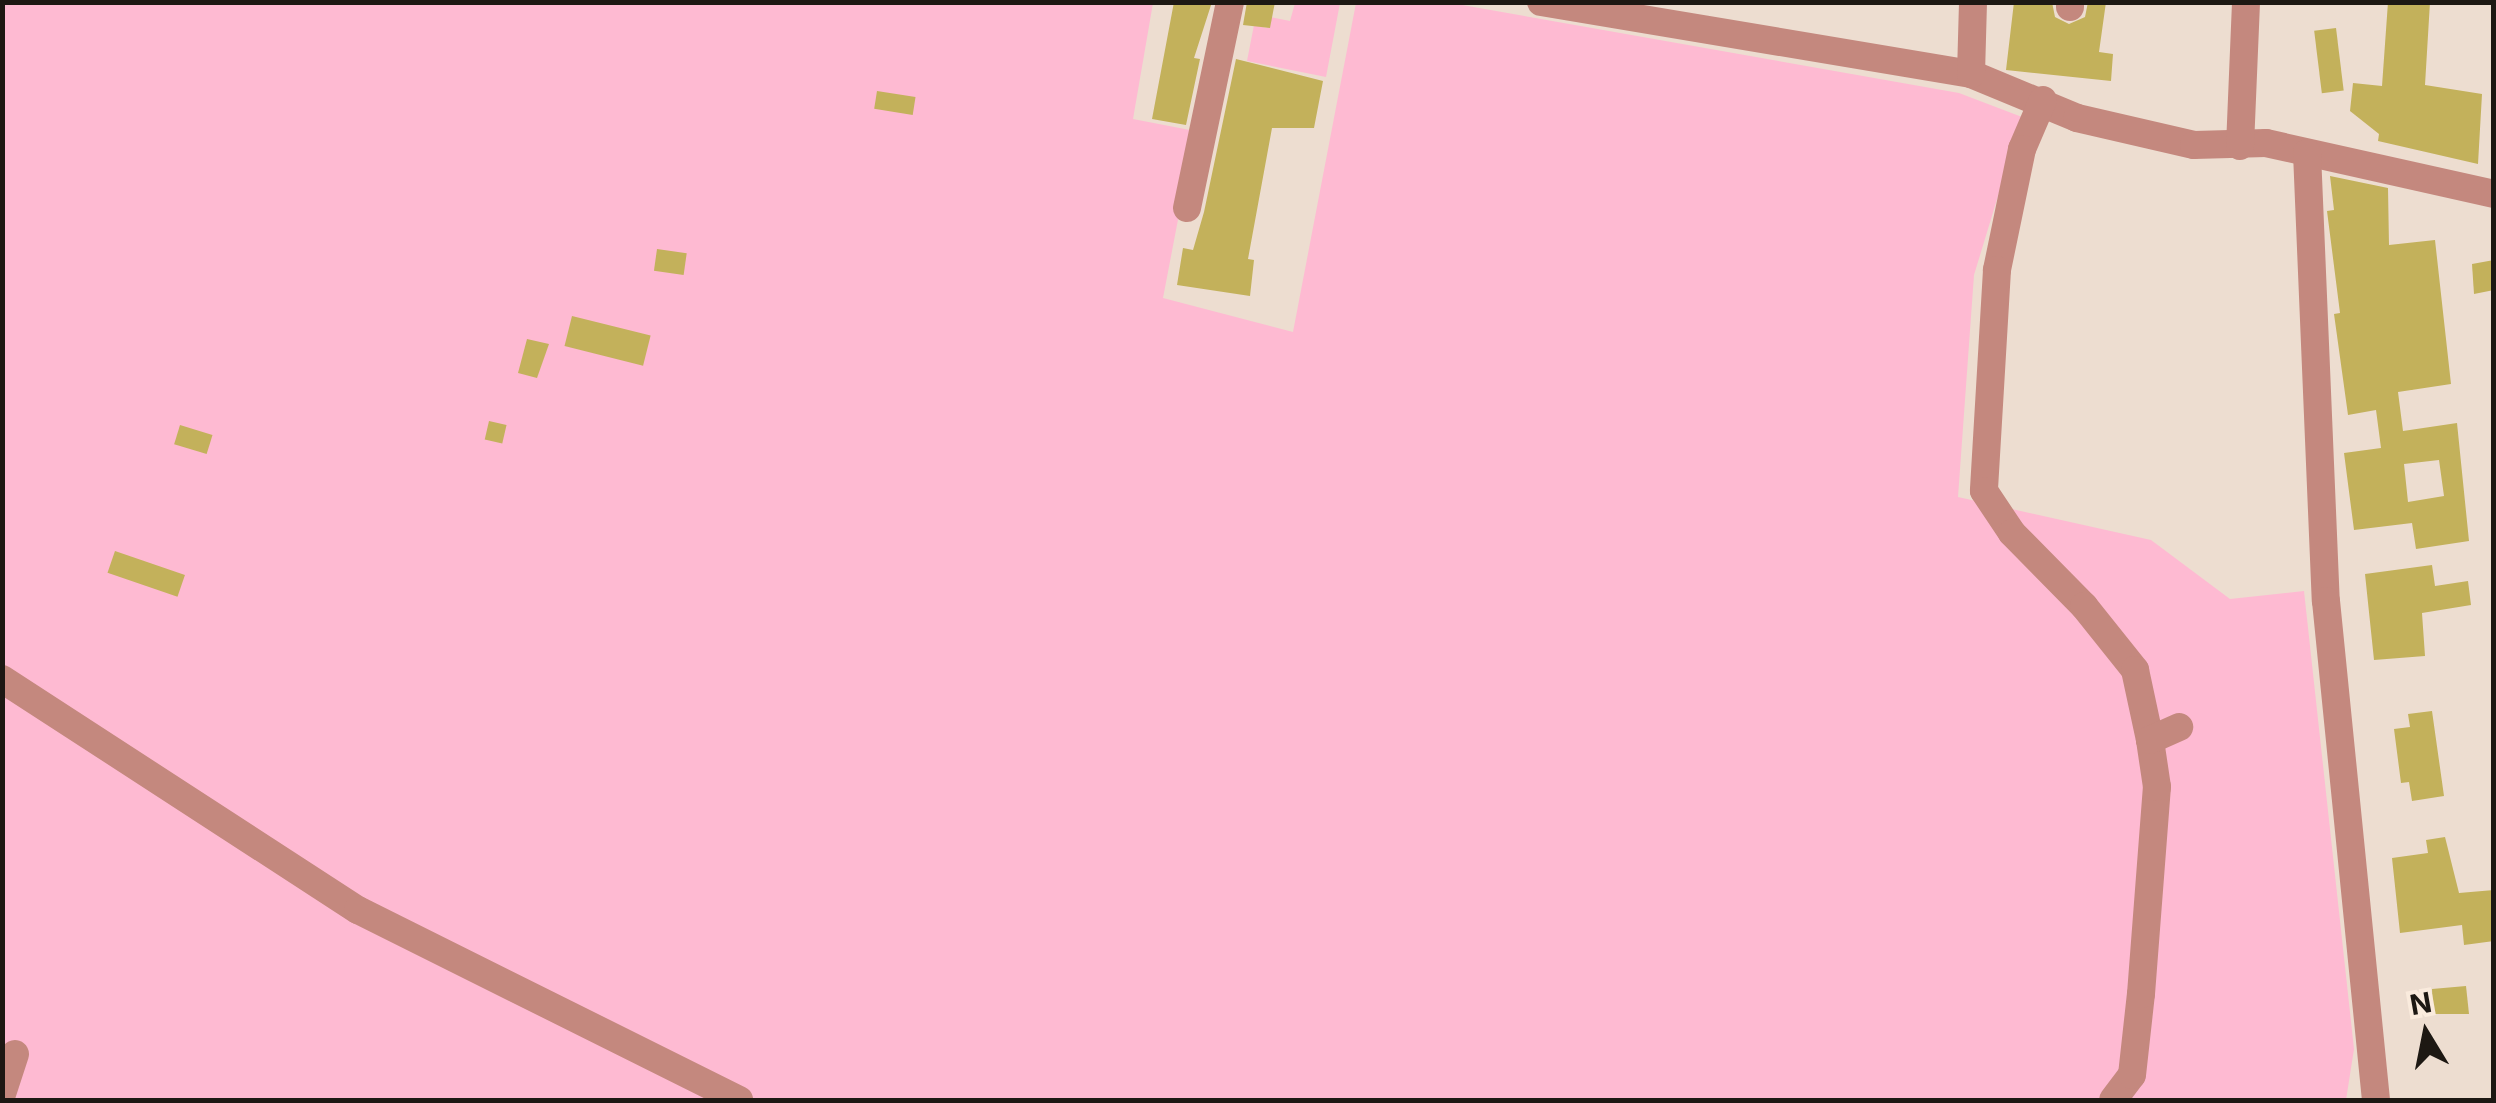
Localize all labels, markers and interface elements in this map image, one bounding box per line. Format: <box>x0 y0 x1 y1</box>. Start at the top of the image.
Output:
north arrow <box>2376 983 2476 1083</box>
text: N <box>2407 985 2434 1022</box>

